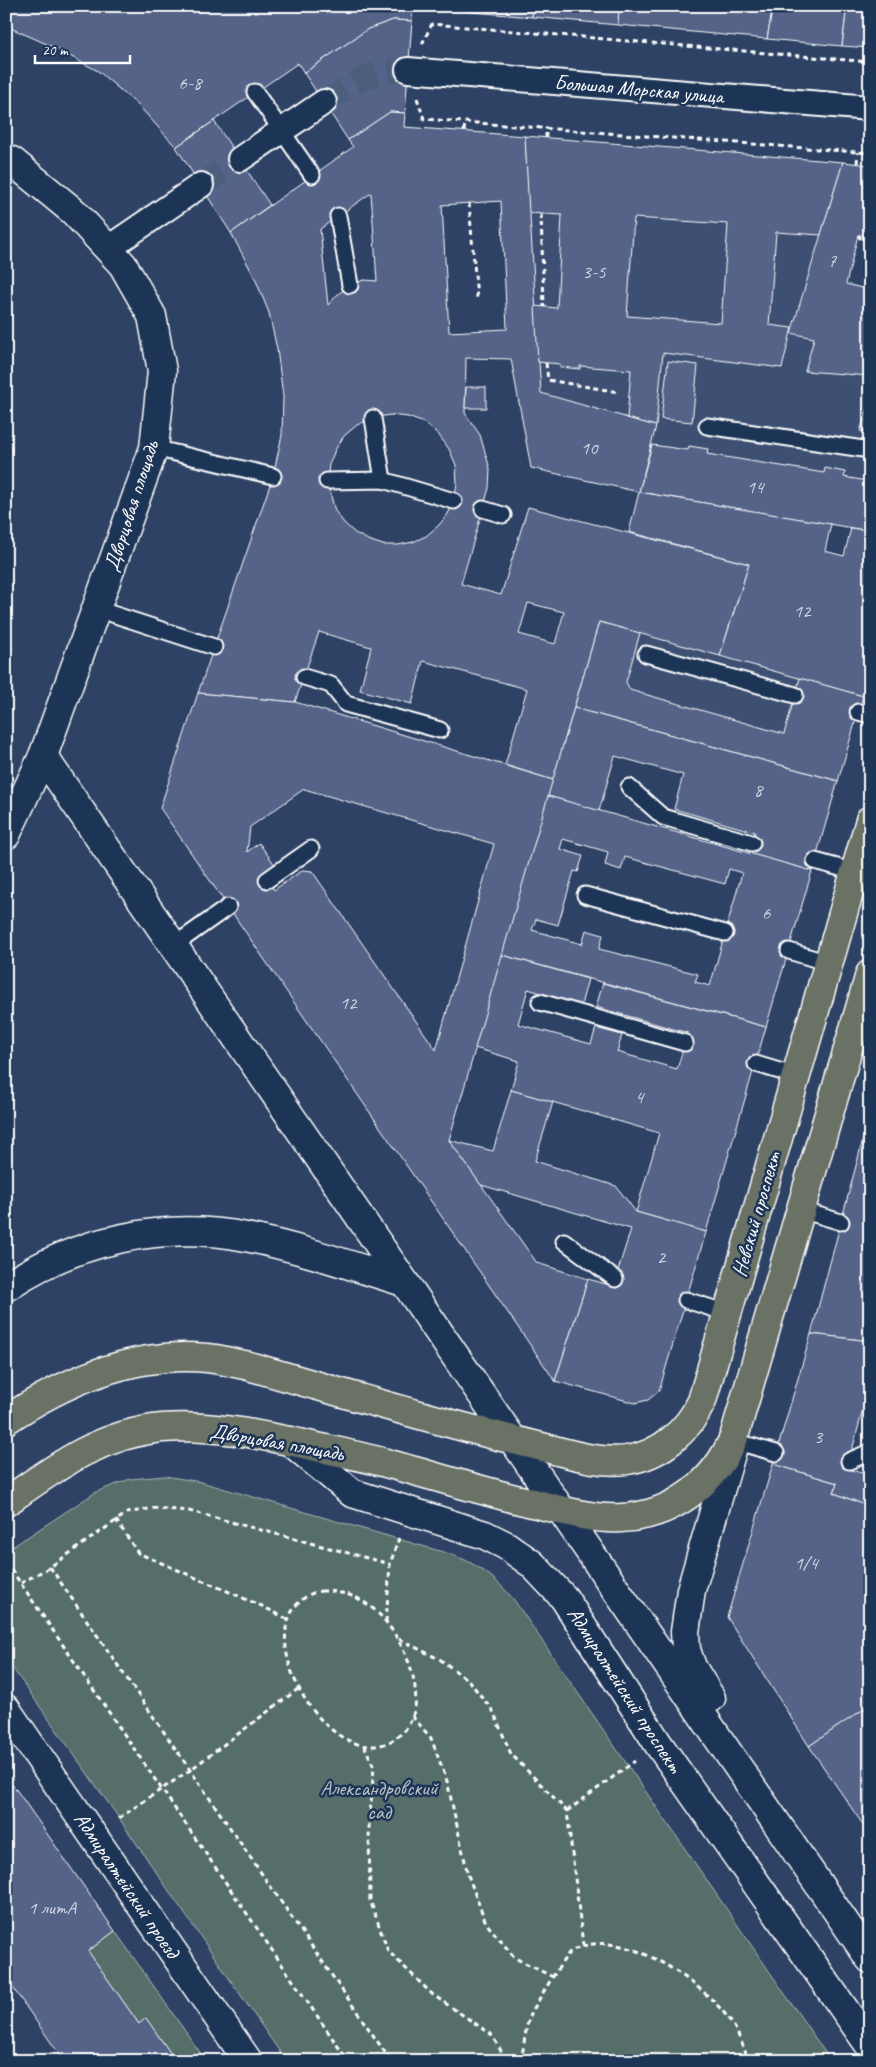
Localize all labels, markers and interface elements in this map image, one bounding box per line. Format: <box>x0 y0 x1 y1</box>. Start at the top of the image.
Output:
scale bar <box>35 32 130 64</box>
text: 20 m <box>42 41 69 60</box>
street label: Большая Морская улица <box>553 69 727 110</box>
house number: 6-8 <box>178 71 204 95</box>
house number: 7 <box>828 249 838 273</box>
house number: 3-5 <box>582 260 607 284</box>
street label: Дворцовая площадь <box>98 436 165 574</box>
house number: 10 <box>580 436 599 460</box>
house number: 14 <box>746 475 766 499</box>
house number: 12 <box>793 599 812 623</box>
house number: 8 <box>754 778 765 802</box>
house number: 6 <box>762 901 772 925</box>
house number: 12 <box>339 991 358 1015</box>
house number: 4 <box>635 1085 646 1109</box>
street label: Невский проспект <box>726 1147 787 1280</box>
house number: 2 <box>657 1245 667 1269</box>
street label: Дворцовая площадь <box>208 1417 347 1467</box>
house number: 3 <box>814 1425 824 1449</box>
house number: 1/4 <box>794 1551 820 1575</box>
street label: Адмиралтейский проспект <box>562 1602 689 1779</box>
park label: Александровский сад <box>320 1775 439 1825</box>
street label: Адмиралтейский проезд <box>69 1807 187 1965</box>
house number: 1 литА <box>28 1896 77 1920</box>

